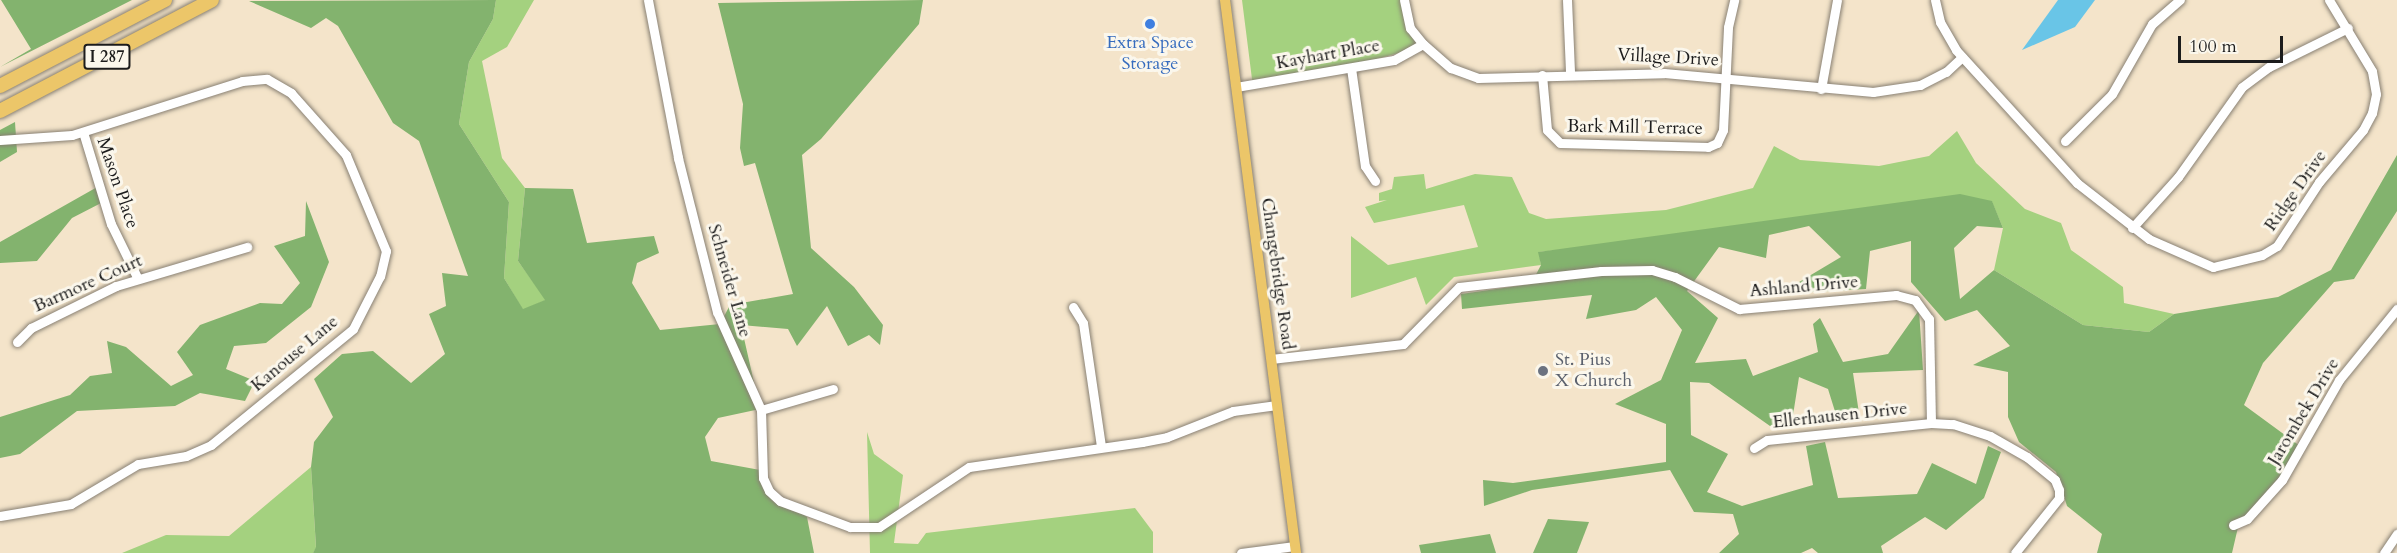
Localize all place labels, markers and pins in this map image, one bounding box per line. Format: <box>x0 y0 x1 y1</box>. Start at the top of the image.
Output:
marker: Extra Space Storage <box>1143 17 1157 31</box>
place label: Extra Space Storage <box>1106 33 1194 76</box>
place label: St. Pius X Church <box>1555 350 1632 392</box>
marker: St. Pius X Church <box>1536 364 1550 378</box>

